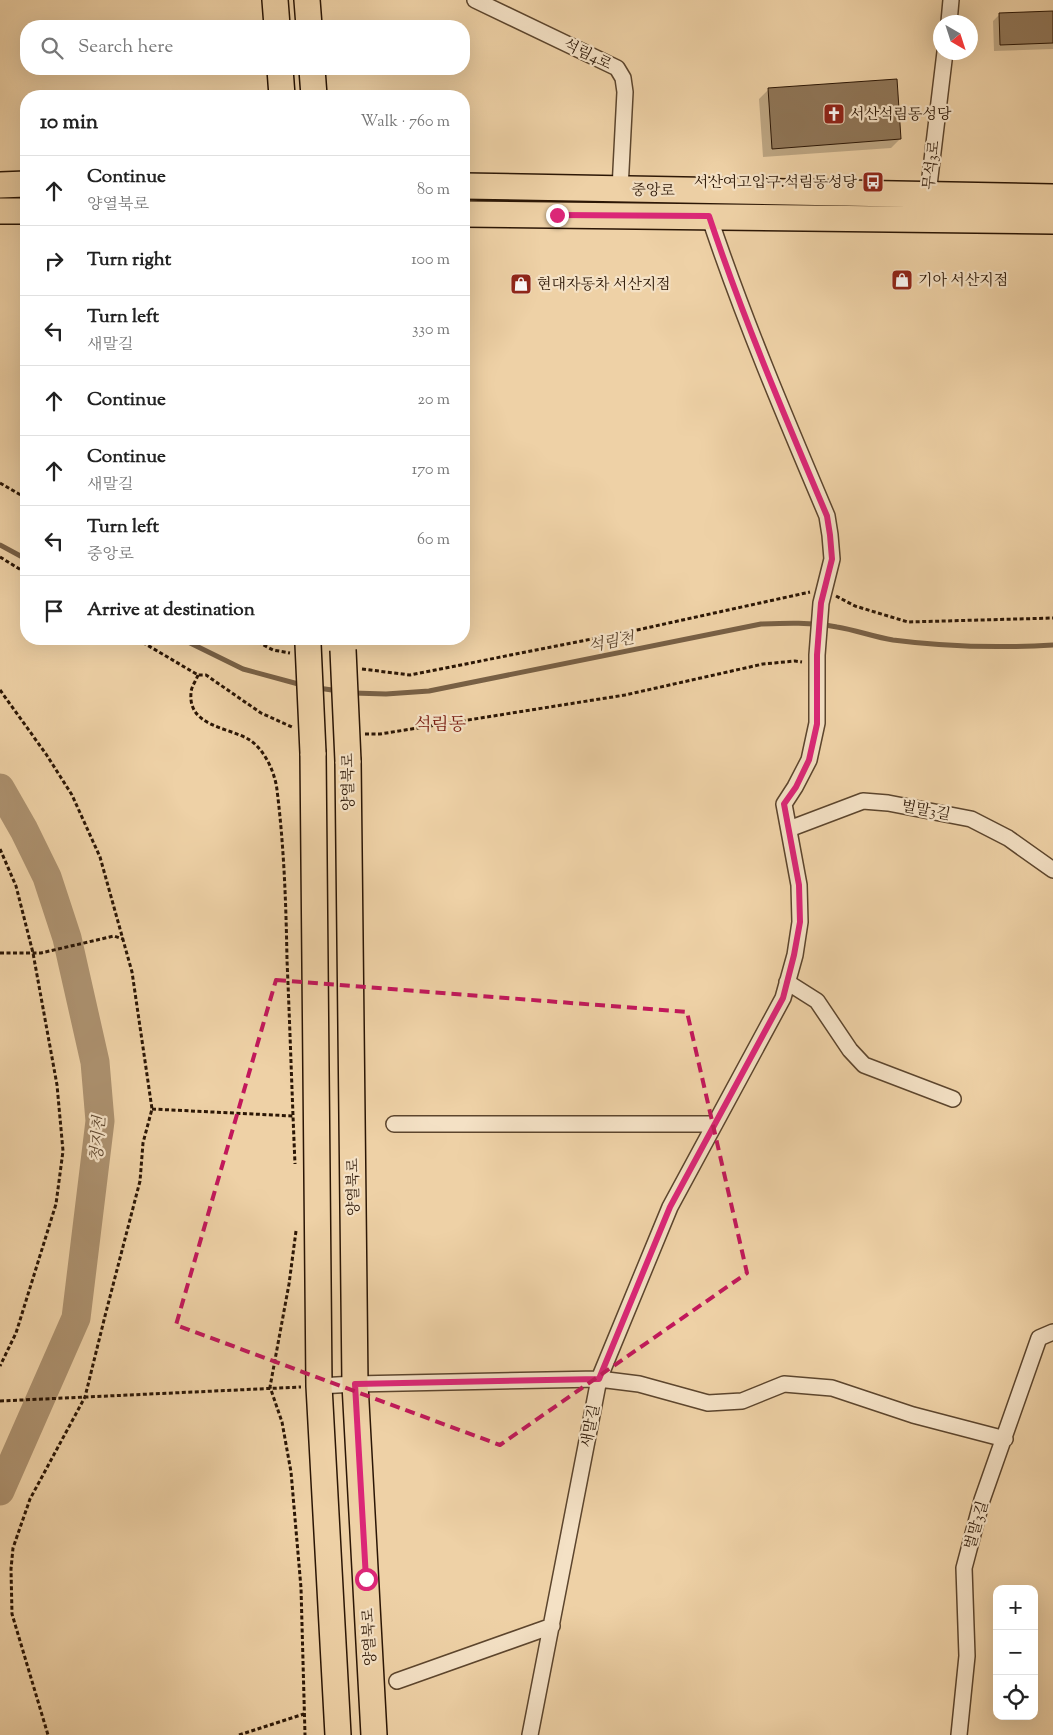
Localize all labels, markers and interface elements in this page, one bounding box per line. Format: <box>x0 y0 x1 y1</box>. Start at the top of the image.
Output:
north arrow <box>933 15 978 60</box>
search box <box>20 20 470 75</box>
icon: search <box>38 34 66 62</box>
text: Search here <box>78 34 173 61</box>
street label: 석림4로 <box>560 35 615 76</box>
church icon: 서산석림동성당 <box>822 102 846 126</box>
place label: 서산석림동성당 <box>850 105 952 126</box>
text: 10 min <box>40 108 98 138</box>
text: Walk · 760 m <box>361 111 450 134</box>
street label: 무석3로 <box>919 139 946 191</box>
text: Continue <box>87 164 166 191</box>
bus stop icon: 서산여고입구.석림동성당 <box>861 170 885 194</box>
place label: 서산여고입구.석림동성당 <box>694 173 858 194</box>
icon: ahead <box>40 177 68 205</box>
text: 80 m <box>417 179 450 202</box>
street label: 중앙로 <box>631 181 675 202</box>
text: 양열북로 <box>87 194 149 217</box>
route end <box>546 204 569 227</box>
icon: right <box>40 247 68 275</box>
text: Turn right <box>87 247 171 274</box>
text: 100 m <box>411 249 450 272</box>
shop icon: 기아 서산지점 <box>890 268 914 292</box>
place label: 기아 서산지점 <box>918 271 1008 292</box>
shop icon: 현대자동차 서산지점 <box>509 272 533 296</box>
place label: 현대자동차 서산지점 <box>537 275 671 296</box>
text: Turn left <box>87 304 159 331</box>
icon: left <box>40 317 68 345</box>
text: 330 m <box>412 319 450 342</box>
text: 새말길 <box>87 334 133 357</box>
icon: ahead <box>40 387 68 415</box>
text: Continue <box>87 387 166 414</box>
text: 20 m <box>417 389 450 412</box>
text: Continue <box>87 444 166 471</box>
icon: ahead <box>40 457 68 485</box>
text: 170 m <box>412 459 450 482</box>
text: 새말길 <box>87 474 133 497</box>
text: Turn left <box>87 514 159 541</box>
icon: left <box>40 527 68 555</box>
text: 60 m <box>417 529 450 552</box>
text: 중앙로 <box>87 544 133 567</box>
icon: arrive <box>40 597 68 625</box>
text: Arrive at destination <box>87 597 255 624</box>
water label: 석림천 <box>587 627 638 659</box>
district label: 석림동 <box>414 713 466 739</box>
street label: 양열북로 <box>338 752 361 811</box>
street label: 벌말3길 <box>899 796 952 827</box>
water label: 청지천 <box>86 1114 113 1163</box>
street label: 양열북로 <box>343 1157 366 1216</box>
street label: 새말길 <box>577 1403 606 1450</box>
street label: 벌말3길 <box>961 1499 994 1552</box>
route start <box>355 1568 378 1591</box>
map controls <box>993 1585 1038 1720</box>
button: + <box>993 1585 1038 1630</box>
street label: 양열북로 <box>358 1607 383 1666</box>
button: − <box>993 1630 1038 1675</box>
button: locate <box>993 1675 1038 1720</box>

